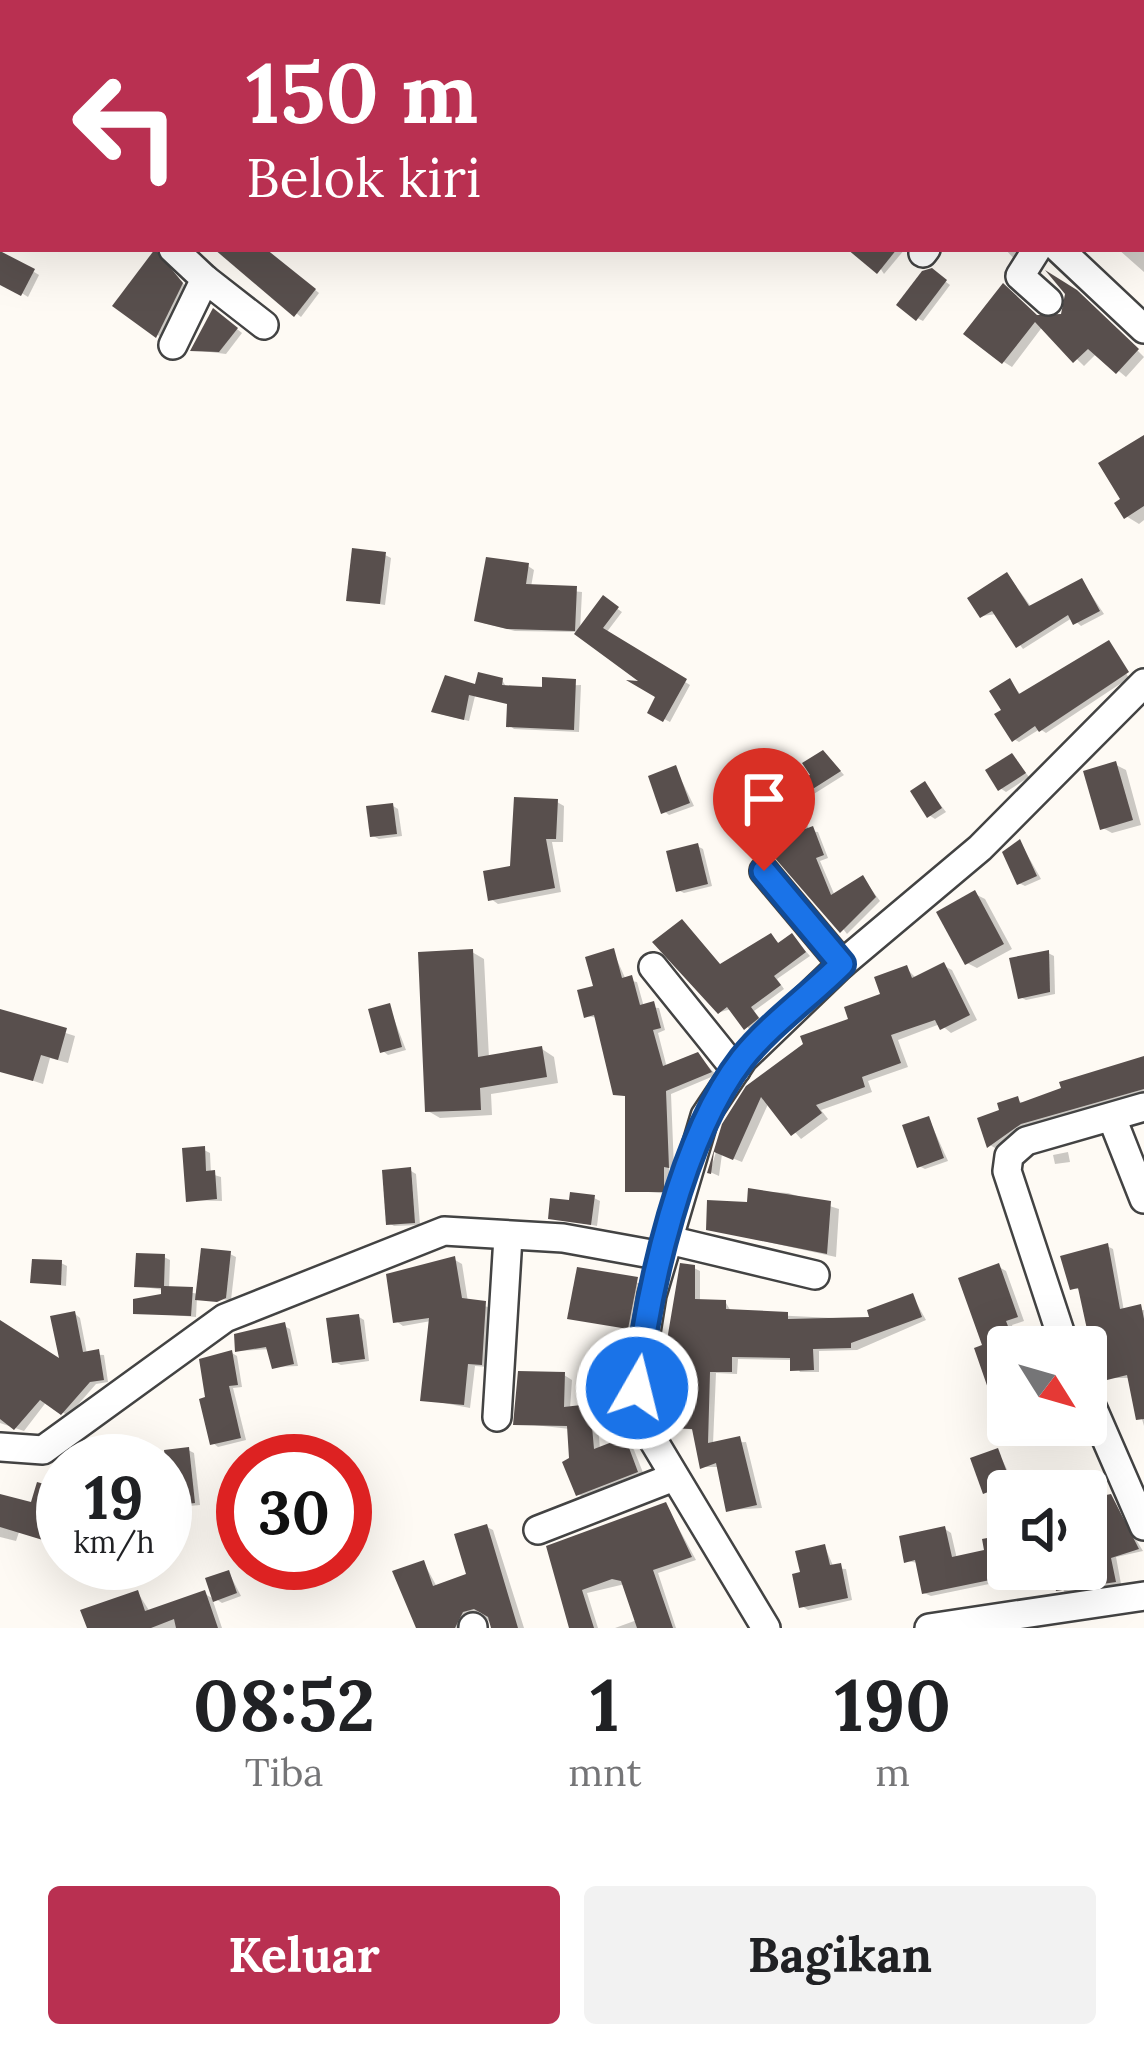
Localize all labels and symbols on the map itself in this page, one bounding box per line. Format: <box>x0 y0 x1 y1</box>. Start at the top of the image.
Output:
pin <box>713 748 815 871</box>
position arrow <box>574 1325 700 1451</box>
north arrow <box>987 1326 1107 1446</box>
speed limit sign: 30 <box>216 1434 372 1590</box>

